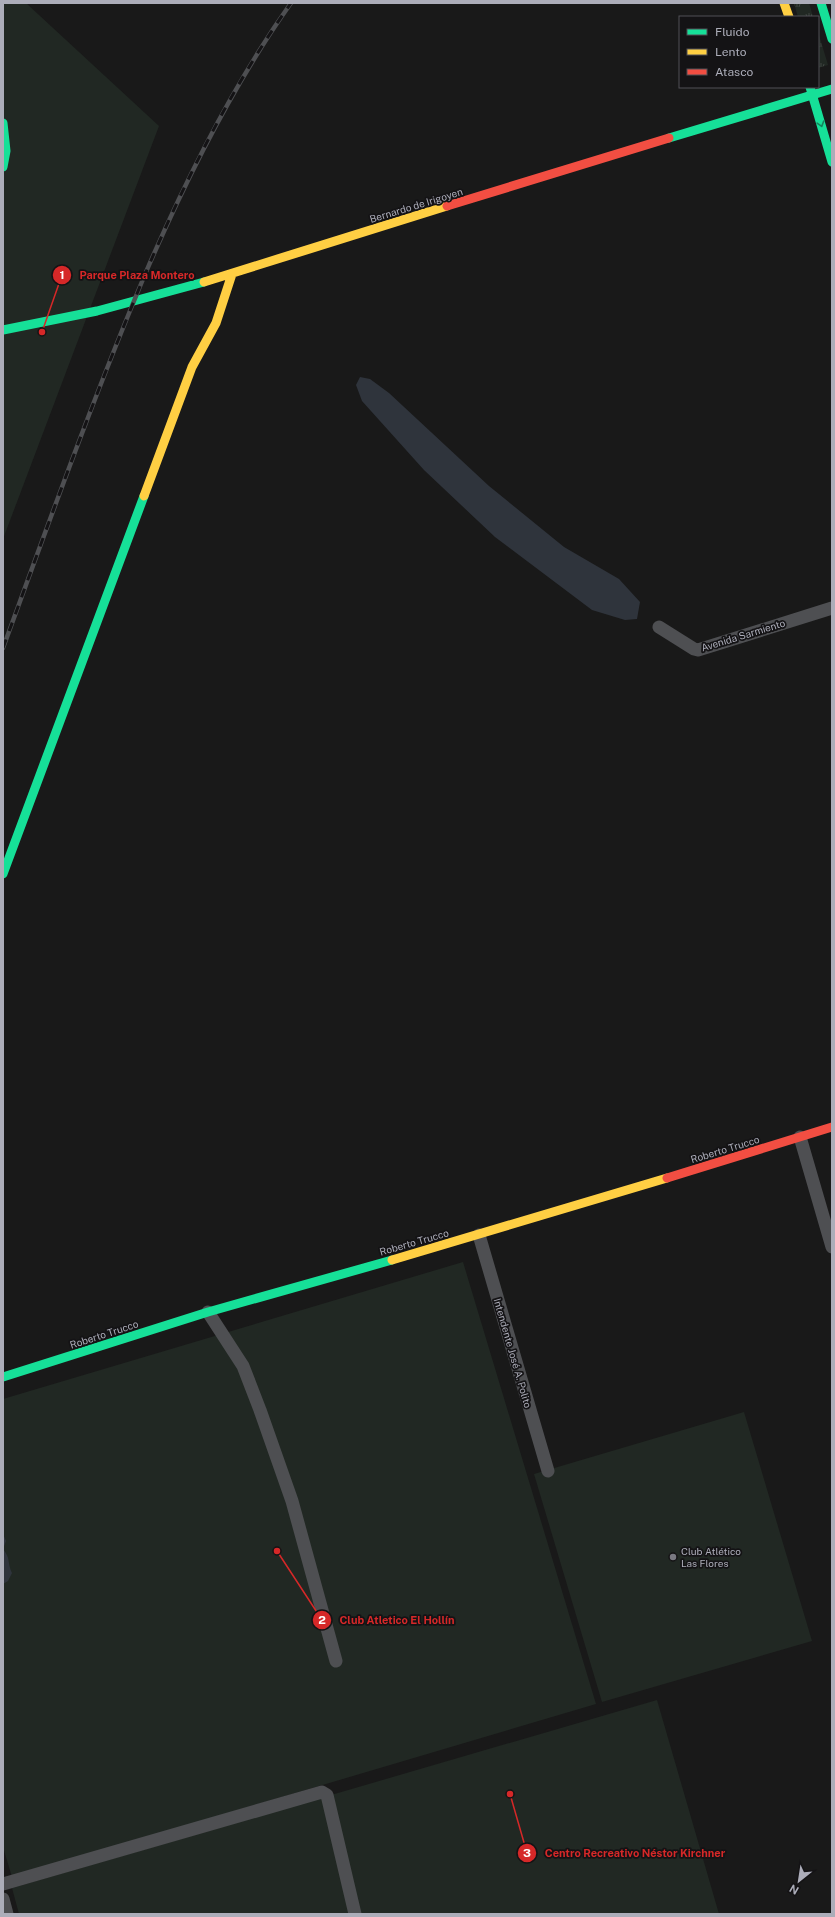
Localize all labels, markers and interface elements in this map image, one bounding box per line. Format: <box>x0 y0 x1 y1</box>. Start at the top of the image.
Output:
legend <box>679 16 819 88</box>
text: Fluido <box>715 25 750 39</box>
text: Lento <box>715 45 747 59</box>
text: Atasco <box>715 65 754 79</box>
one-way arrow <box>816 121 825 128</box>
street label: Bernardo de Irigoyen <box>368 185 464 225</box>
callout: Parque Plaza Montero <box>52 264 203 287</box>
text: 1 <box>59 268 65 282</box>
text: Parque Plaza Montero <box>79 269 195 281</box>
street label: Avenida Sarmiento <box>700 616 787 653</box>
street label: Roberto Trucco <box>689 1133 761 1165</box>
street label: Roberto Trucco <box>378 1226 450 1258</box>
street label: Intendente José A. Polito <box>492 1297 535 1410</box>
street label: Roberto Trucco <box>68 1317 140 1351</box>
place label: Club Atlético Las Flores <box>681 1545 741 1569</box>
marker: Club Atlético Las Flores <box>668 1552 678 1562</box>
callout: Club Atletico El Hollín <box>312 1609 463 1632</box>
text: 2 <box>318 1613 326 1627</box>
text: Club Atletico El Hollín <box>339 1614 455 1626</box>
callout: Centro Recreativo Néstor Kirchner <box>517 1841 733 1864</box>
text: 3 <box>523 1846 531 1860</box>
text: Centro Recreativo Néstor Kirchner <box>545 1847 726 1859</box>
north arrow <box>779 1861 819 1901</box>
text: N <box>787 1882 801 1897</box>

